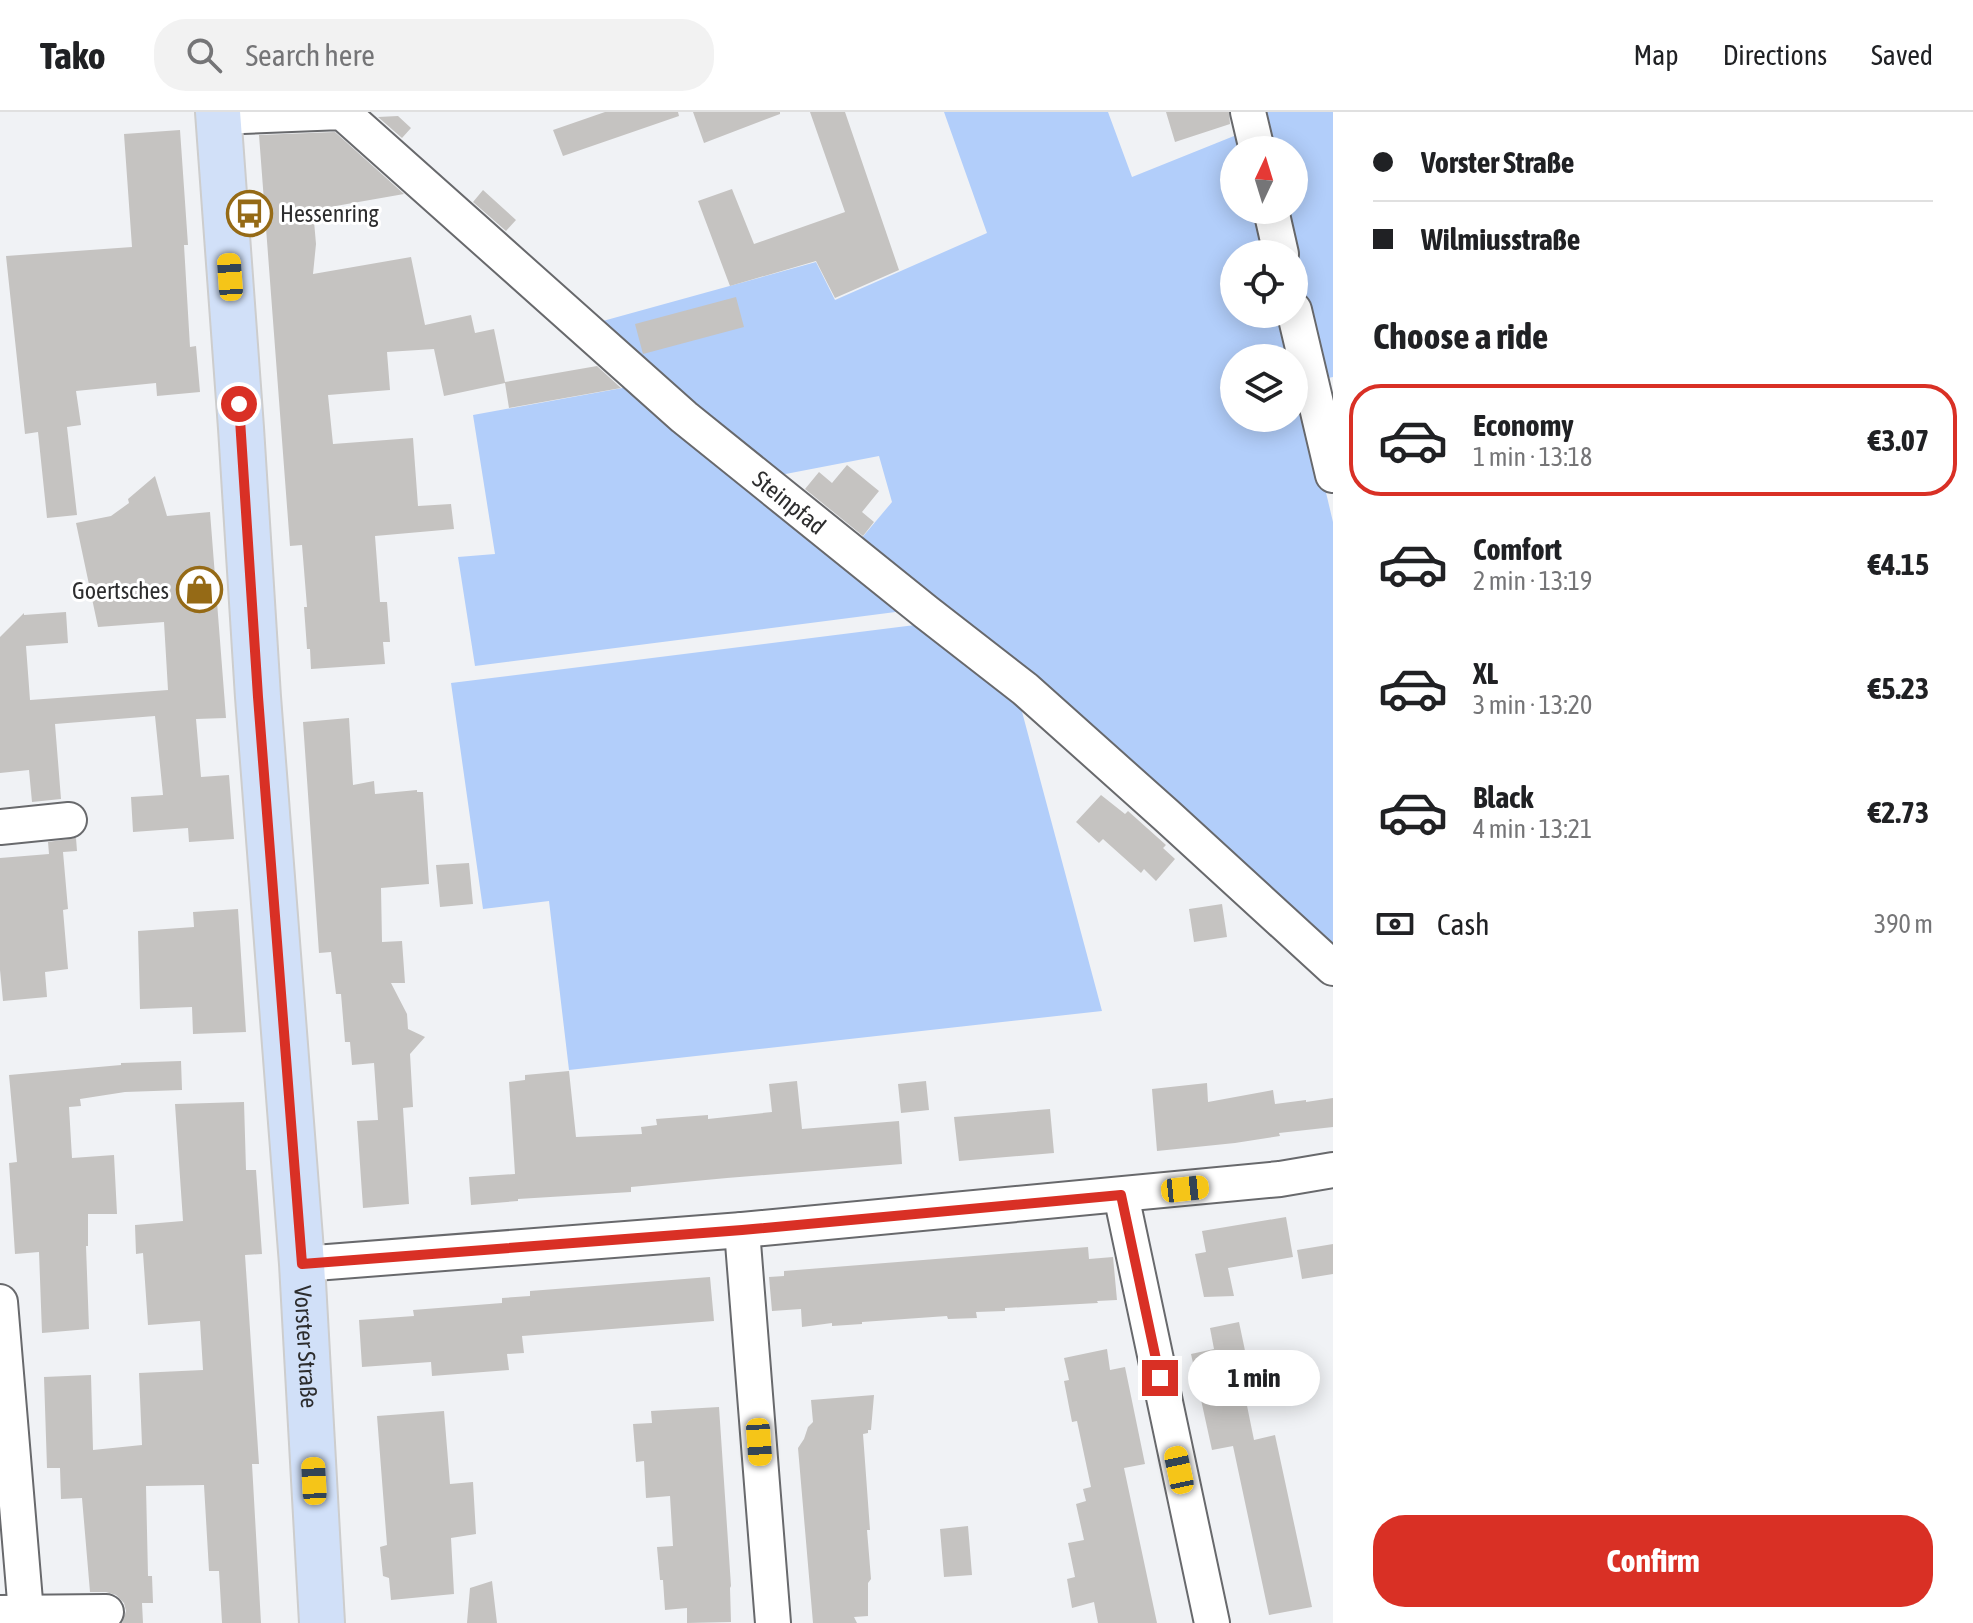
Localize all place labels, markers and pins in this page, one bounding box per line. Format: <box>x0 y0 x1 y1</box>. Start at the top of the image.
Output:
bus stop icon: Hessenring <box>225 189 273 237</box>
place label: Hessenring <box>280 200 380 227</box>
shop icon: Goertsches <box>176 566 224 614</box>
place label: Goertsches <box>72 577 169 604</box>

